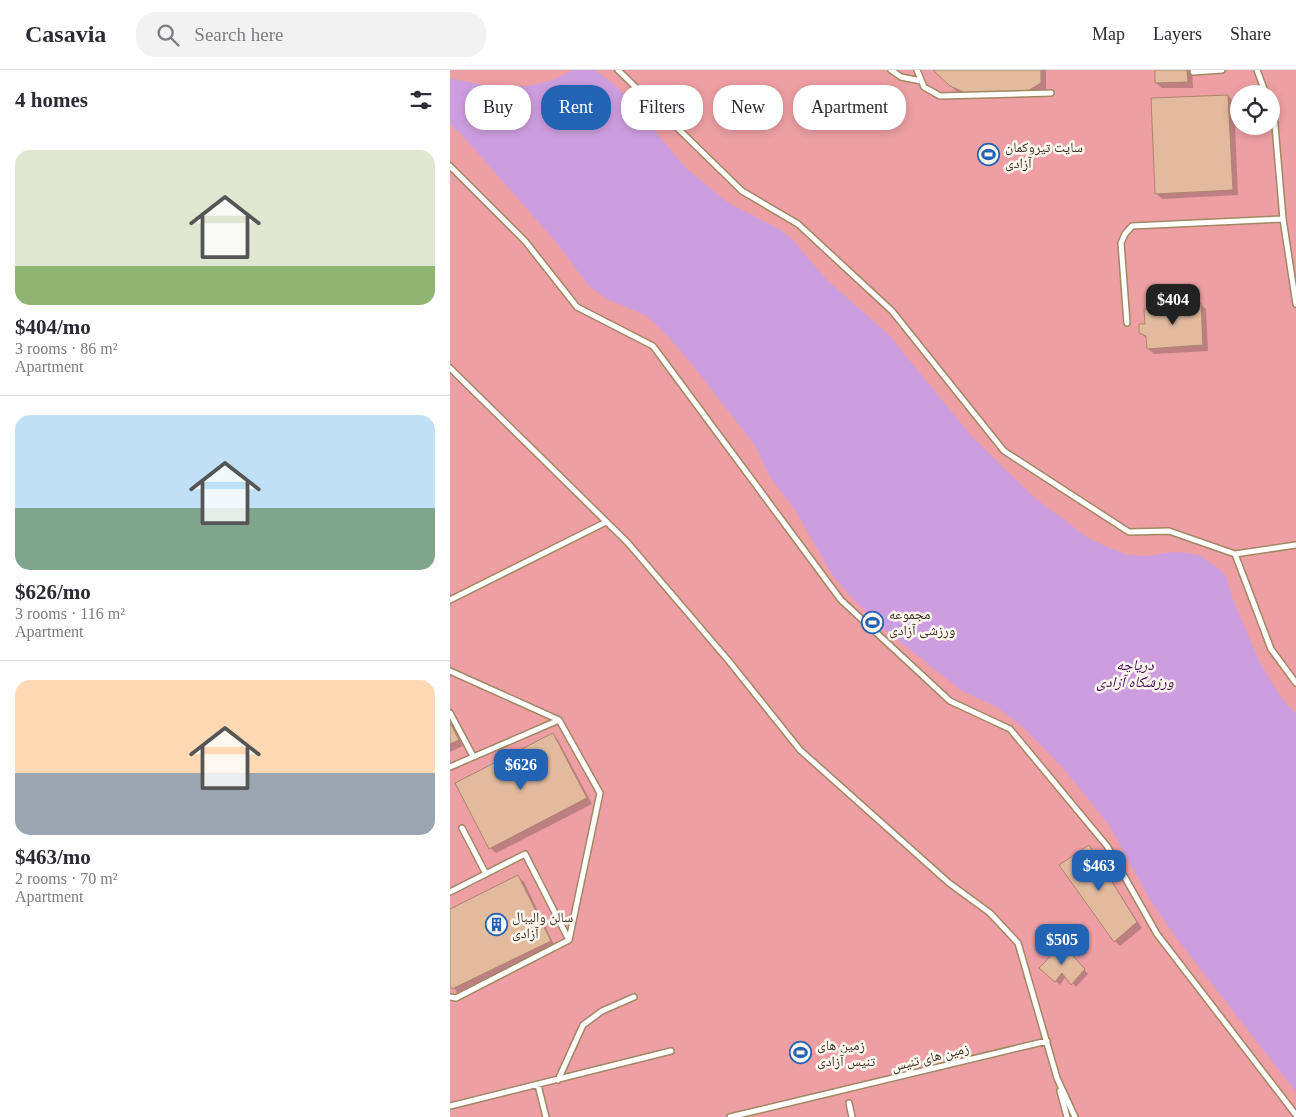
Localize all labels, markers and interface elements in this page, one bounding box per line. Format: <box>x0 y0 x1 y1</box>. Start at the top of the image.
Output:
search box <box>136 12 486 57</box>
text: Casavia <box>25 21 106 47</box>
icon: search <box>154 21 182 49</box>
text: Search here <box>194 24 283 45</box>
text: Map <box>1092 24 1125 44</box>
text: Layers <box>1153 24 1202 44</box>
text: Share <box>1230 24 1271 44</box>
chip: Buy <box>465 85 531 130</box>
chip: Rent <box>541 85 611 130</box>
chip: Filters <box>621 85 703 130</box>
chip: New <box>713 85 783 130</box>
chip: Apartment <box>793 85 906 130</box>
map controls <box>1230 85 1280 135</box>
button: locate <box>1230 85 1280 135</box>
icon: filters <box>407 86 435 114</box>
text: 4 homes <box>15 88 88 112</box>
place label: سایت تیروکمان آزادی <box>1005 140 1083 172</box>
sports icon: سایت تیروکمان آزادی <box>977 143 1001 167</box>
icon: home <box>180 182 270 272</box>
pin: $404 <box>1143 284 1203 326</box>
text: $404 <box>1157 291 1189 308</box>
text: $404/mo <box>15 315 91 339</box>
text: 3 rooms · 86 m² <box>15 340 118 357</box>
text: Apartment <box>15 358 83 375</box>
icon: home <box>180 448 270 538</box>
text: $626/mo <box>15 580 91 604</box>
text: 3 rooms · 116 m² <box>15 605 125 622</box>
place label: مجموعه ورزشی آزادی <box>889 607 955 639</box>
sports icon: مجموعه ورزشی آزادی <box>861 610 885 634</box>
text: Apartment <box>15 623 83 640</box>
water label: دریاچه ورزشگاه آزادی <box>1096 657 1174 691</box>
icon: home <box>180 713 270 803</box>
pin: $626 <box>491 748 551 791</box>
text: $626 <box>505 756 537 773</box>
text: $463/mo <box>15 845 91 869</box>
pin: $463 <box>1069 850 1129 892</box>
text: $463 <box>1083 857 1115 874</box>
text: 2 rooms · 70 m² <box>15 870 118 887</box>
text: Apartment <box>15 888 83 905</box>
place label: سالن والیبال آزادی <box>512 910 573 942</box>
building icon: سالن والیبال آزادی <box>484 913 508 937</box>
pin: $505 <box>1032 924 1092 966</box>
text: $505 <box>1046 931 1078 948</box>
place label: زمین های تنیس آزادی <box>817 1038 875 1070</box>
sports icon: زمین های تنیس آزادی <box>789 1041 813 1065</box>
street label: زمین های تنیس <box>890 1041 971 1075</box>

